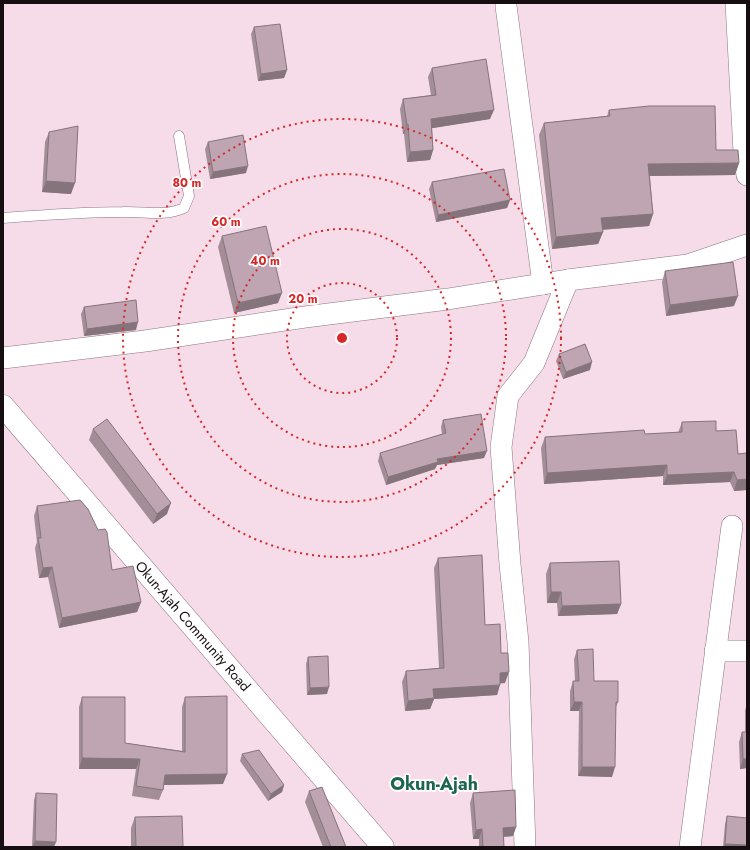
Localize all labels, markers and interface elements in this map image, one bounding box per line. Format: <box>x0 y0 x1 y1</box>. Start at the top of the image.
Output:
text: 80 m <box>173 174 202 192</box>
text: 60 m <box>211 213 241 231</box>
text: 40 m <box>250 252 280 270</box>
text: 20 m <box>288 290 318 308</box>
centre of rings <box>335 331 349 345</box>
street label: Okun-Ajah Community Road <box>131 556 255 696</box>
district label: Okun-Ajah <box>390 771 478 797</box>

